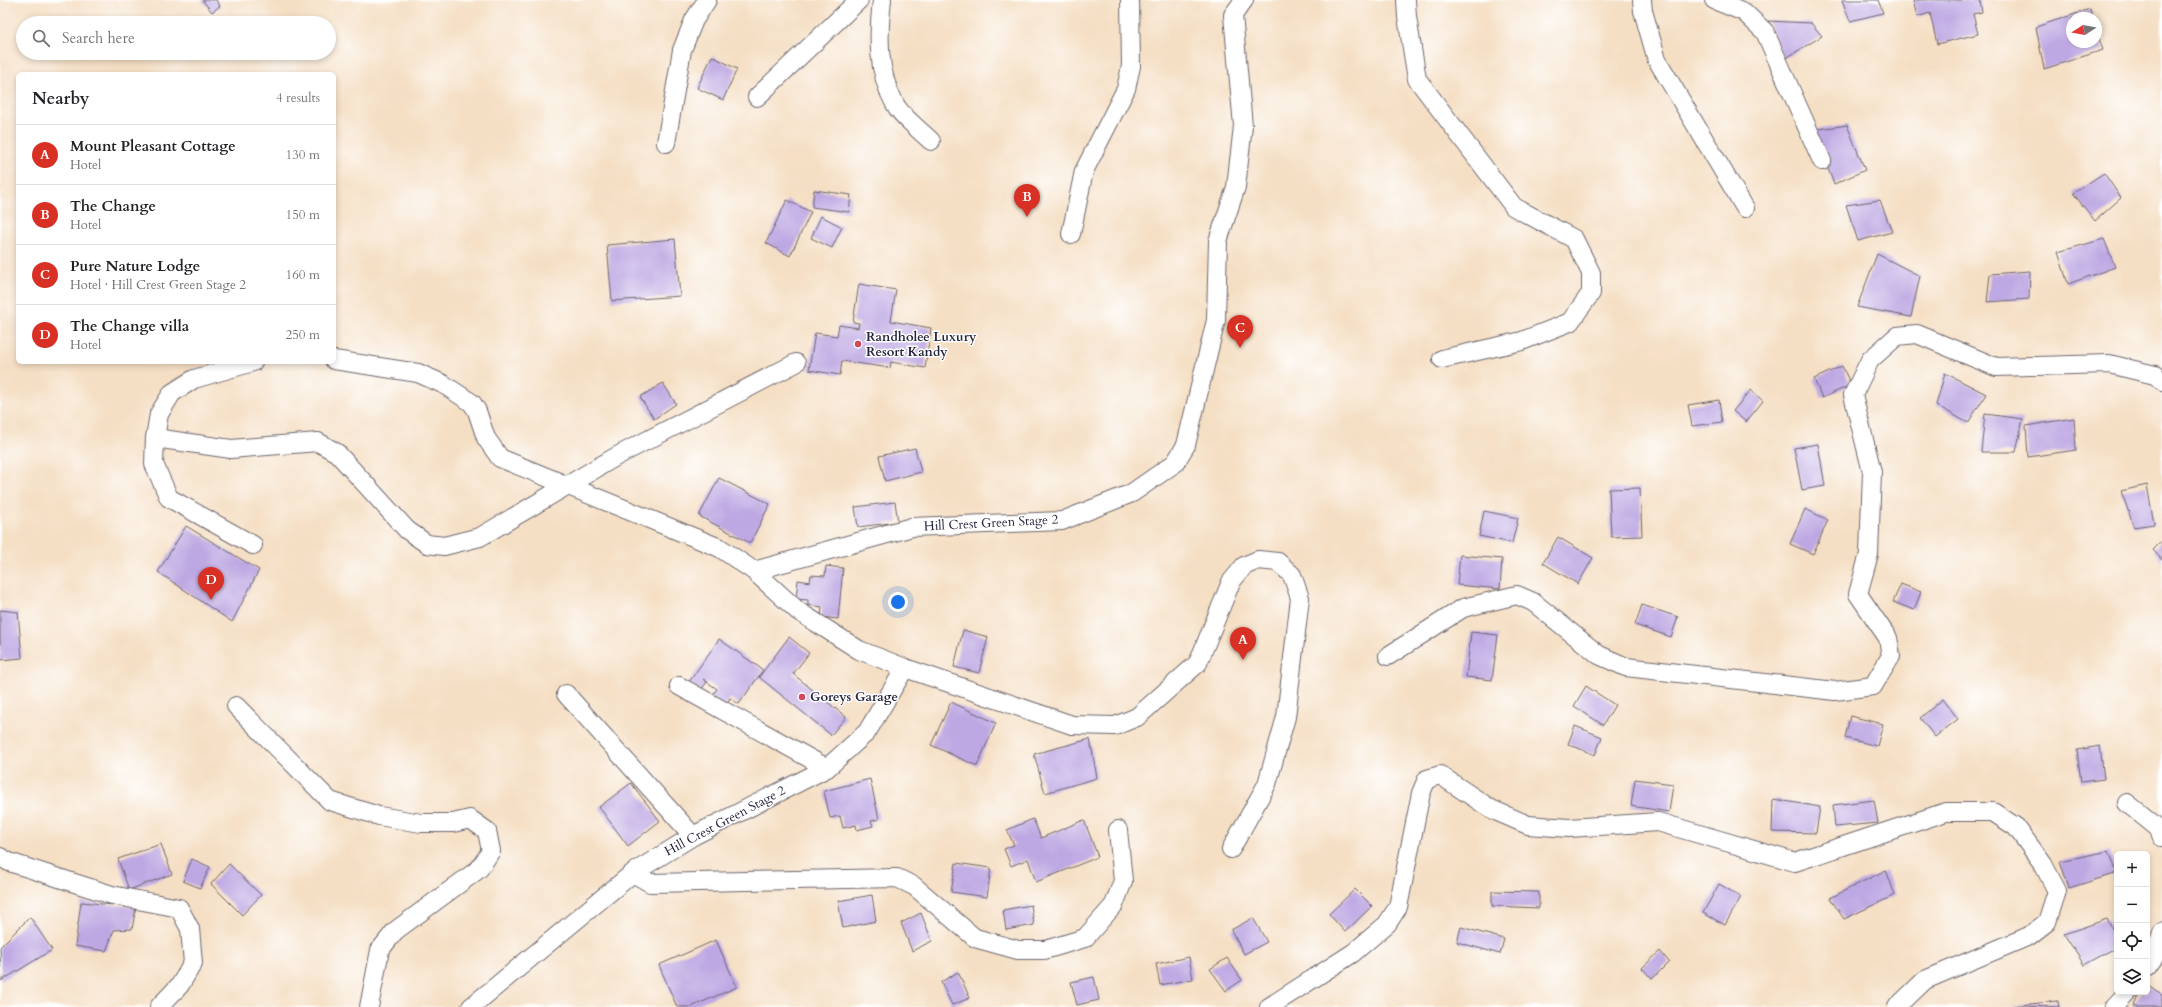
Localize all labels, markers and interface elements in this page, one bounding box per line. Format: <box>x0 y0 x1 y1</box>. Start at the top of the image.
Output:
north arrow <box>2066 12 2102 48</box>
search box <box>16 16 336 60</box>
icon: search <box>30 27 52 49</box>
text: Search here <box>62 28 135 48</box>
text: Nearby <box>32 87 89 110</box>
text: 4 results <box>276 89 320 107</box>
text: Mount Pleasant Cottage <box>70 136 236 156</box>
text: A <box>40 146 50 164</box>
text: 130 m <box>286 146 320 164</box>
text: Hotel <box>70 156 101 174</box>
pin: B <box>1014 184 1040 217</box>
text: The Change <box>70 196 156 216</box>
text: B <box>40 206 50 224</box>
text: 150 m <box>286 206 320 224</box>
text: Hotel <box>70 216 101 234</box>
text: Pure Nature Lodge <box>70 256 200 276</box>
text: C <box>40 266 50 284</box>
text: 160 m <box>286 266 320 284</box>
text: Hotel · Hill Crest Green Stage 2 <box>70 276 246 294</box>
pin: C <box>1227 315 1253 348</box>
text: The Change villa <box>70 316 189 336</box>
text: D <box>39 326 51 344</box>
text: 250 m <box>286 326 320 344</box>
place label: Randholee Luxury Resort Kandy <box>866 328 977 361</box>
text: Hotel <box>70 336 101 354</box>
marker: Randholee Luxury Resort Kandy <box>853 339 863 349</box>
street label: Hill Crest Green Stage 2 <box>923 510 1059 536</box>
pin: D <box>198 567 224 600</box>
your location <box>888 592 908 612</box>
pin: A <box>1230 627 1256 660</box>
place label: Goreys Garage <box>810 688 898 706</box>
marker: Goreys Garage <box>797 692 807 702</box>
street label: Hill Crest Green Stage 2 <box>661 781 789 861</box>
map controls <box>2114 851 2150 995</box>
button: + <box>2114 851 2150 887</box>
button: − <box>2114 887 2150 923</box>
button: locate <box>2114 923 2150 959</box>
button: layers <box>2114 959 2150 995</box>

